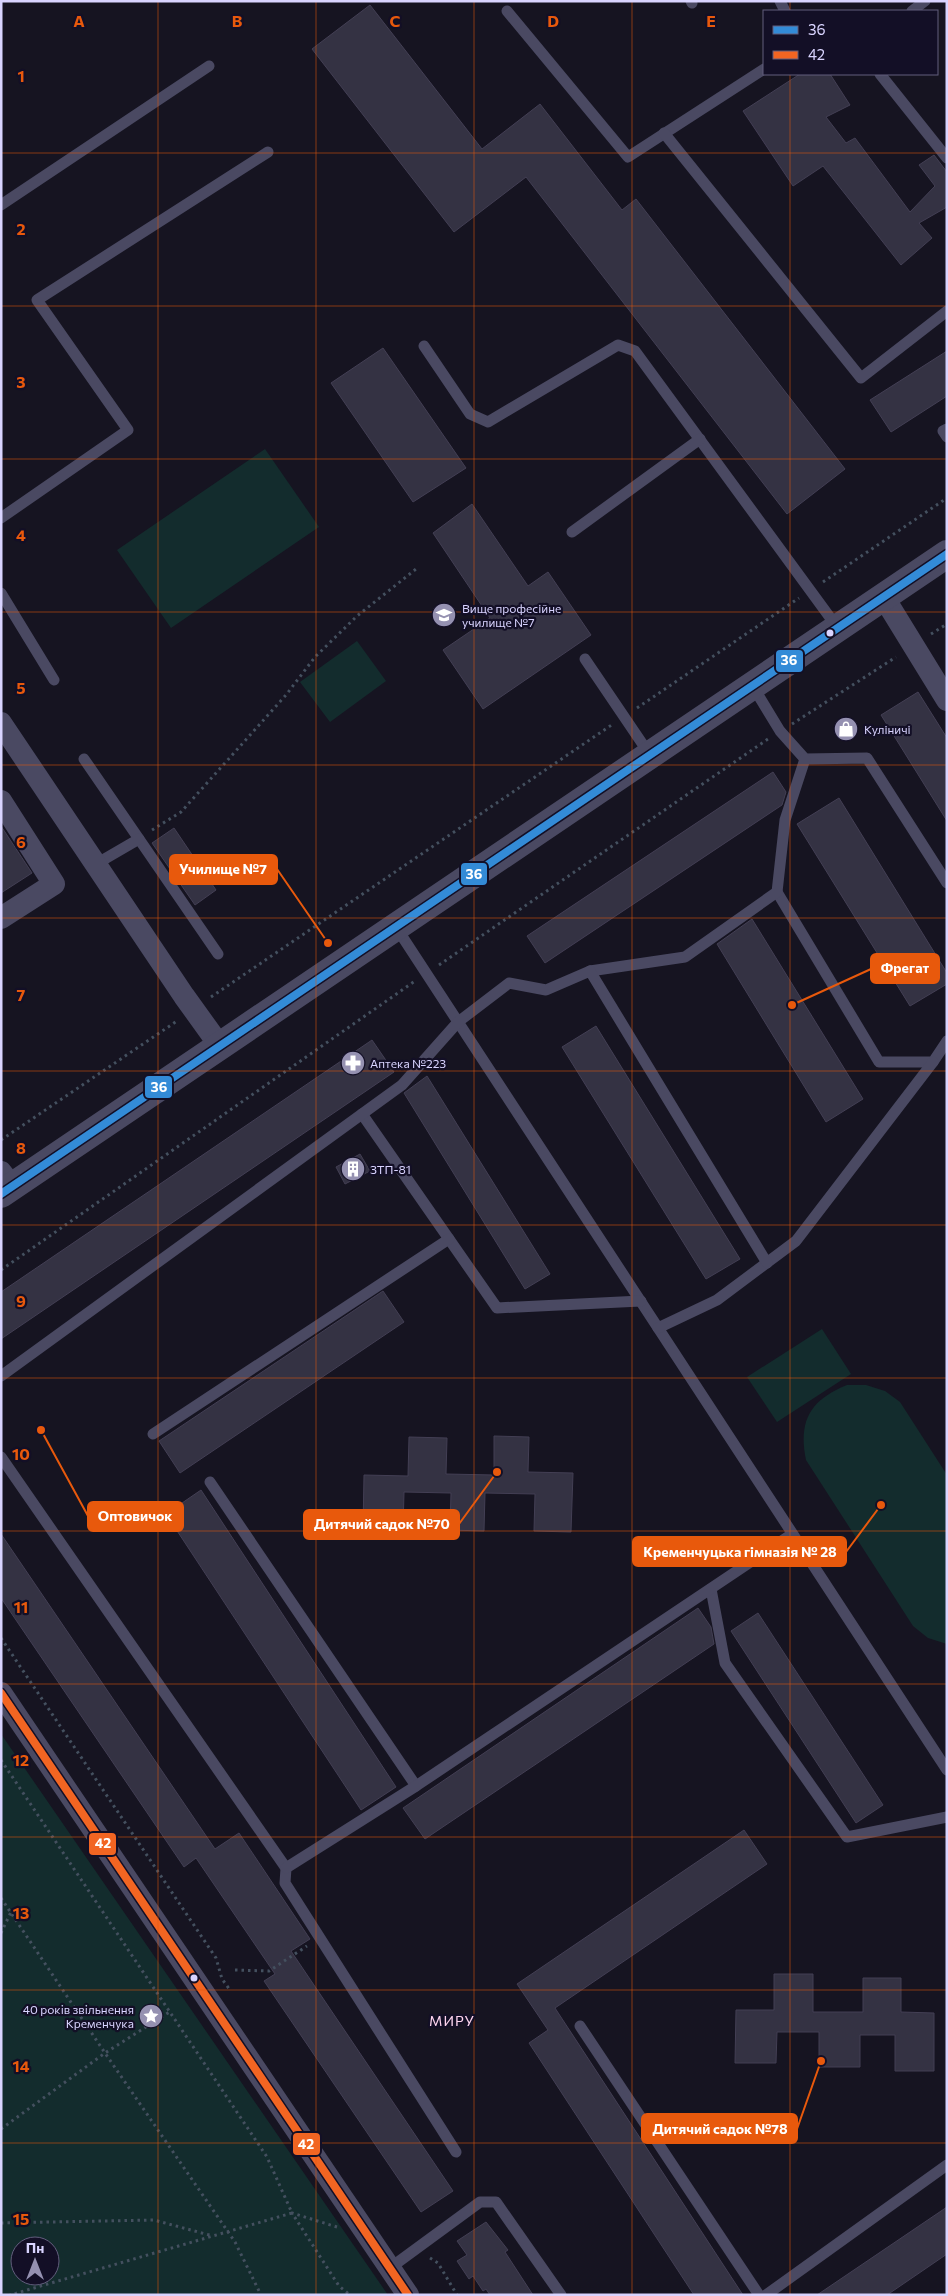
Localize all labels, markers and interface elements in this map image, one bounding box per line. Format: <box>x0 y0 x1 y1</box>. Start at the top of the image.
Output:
legend <box>763 10 938 75</box>
text: A <box>73 11 85 30</box>
text: B <box>232 11 243 30</box>
text: C <box>390 11 401 30</box>
text: D <box>547 11 559 30</box>
text: E <box>706 11 716 30</box>
text: 36 <box>808 20 826 38</box>
text: 42 <box>808 45 825 63</box>
text: 1 <box>17 66 25 85</box>
text: 2 <box>16 219 26 238</box>
text: 3 <box>16 372 26 391</box>
text: 4 <box>16 525 26 544</box>
place label: Вище професійне училище №7 <box>462 601 561 629</box>
school or university icon: Вище професійне училище №7 <box>431 602 457 628</box>
unlabelled marker <box>825 628 835 638</box>
line badge: 36 <box>775 649 804 673</box>
text: 36 <box>781 651 798 668</box>
text: 5 <box>16 678 26 697</box>
shop icon: Куліничі <box>833 716 859 742</box>
place label: Куліничі <box>864 722 911 736</box>
text: 6 <box>16 832 26 851</box>
callout: Училище №7 <box>170 855 277 884</box>
text: Училище №7 <box>179 860 267 877</box>
line badge: 36 <box>460 862 488 886</box>
text: 36 <box>466 865 483 882</box>
callout: Фрегат <box>871 954 939 983</box>
text: Фрегат <box>881 959 929 976</box>
text: 7 <box>17 985 26 1004</box>
pharmacy icon: Аптека №223 <box>340 1050 366 1076</box>
place label: Аптека №223 <box>370 1056 446 1070</box>
line badge: 36 <box>144 1075 173 1099</box>
text: 36 <box>151 1078 168 1095</box>
text: 8 <box>16 1138 26 1157</box>
building icon: ЗТП-81 <box>340 1156 366 1182</box>
place label: ЗТП-81 <box>370 1162 411 1176</box>
text: 9 <box>16 1291 26 1310</box>
text: 10 <box>12 1444 30 1463</box>
callout: Оптовичок <box>88 1502 183 1531</box>
text: Оптовичок <box>98 1507 172 1524</box>
callout: Дитячий садок №70 <box>304 1510 459 1539</box>
text: Дитячий садок №70 <box>314 1515 450 1532</box>
callout: Кременчуцька гімназія № 28 <box>633 1537 846 1566</box>
text: Кременчуцька гімназія № 28 <box>643 1543 837 1560</box>
text: 11 <box>14 1597 28 1616</box>
text: 12 <box>13 1750 29 1769</box>
line badge: 42 <box>88 1832 117 1856</box>
text: 42 <box>95 1834 111 1851</box>
text: 13 <box>13 1903 29 1922</box>
unlabelled marker <box>189 1973 199 1983</box>
place label: 40 рокiв звiльнення Кременчука <box>23 2002 134 2030</box>
place icon: 40 рокiв звiльнення Кременчука <box>138 2003 164 2029</box>
district label: МИРУ <box>429 2012 475 2029</box>
text: 14 <box>12 2056 30 2075</box>
callout: Дитячий садок №78 <box>642 2114 797 2143</box>
text: Дитячий садок №78 <box>652 2120 788 2137</box>
line badge: 42 <box>292 2132 321 2156</box>
text: 42 <box>298 2135 314 2152</box>
text: 15 <box>13 2209 29 2228</box>
north arrow <box>10 2236 60 2286</box>
text: Пн <box>26 2239 44 2256</box>

